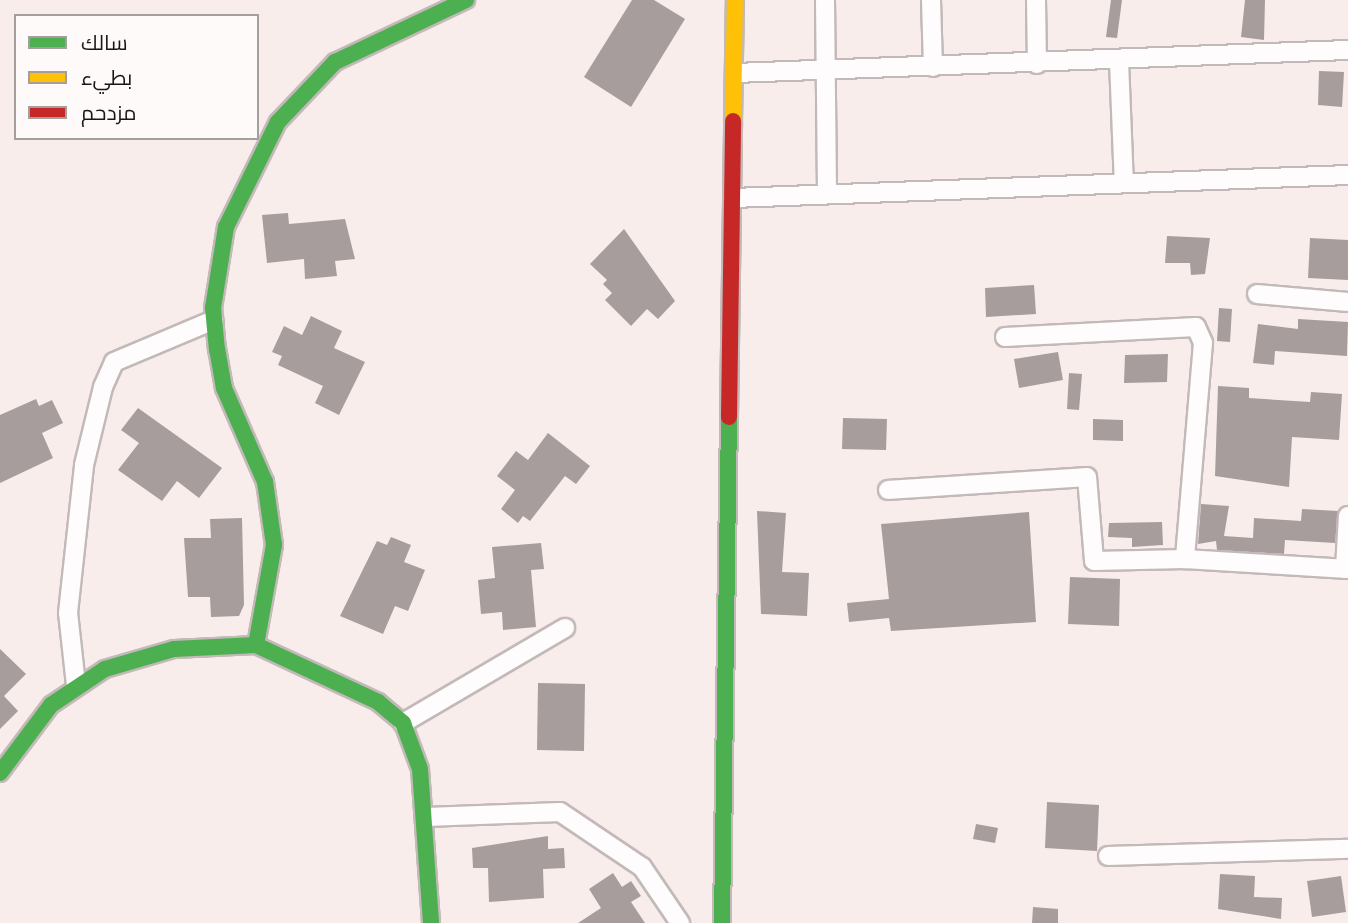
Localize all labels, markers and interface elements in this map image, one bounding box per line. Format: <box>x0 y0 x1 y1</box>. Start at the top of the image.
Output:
legend <box>14 14 259 140</box>
text: سالك <box>81 28 128 58</box>
text: بطيء <box>81 63 132 93</box>
text: مزدحم <box>81 98 136 128</box>

